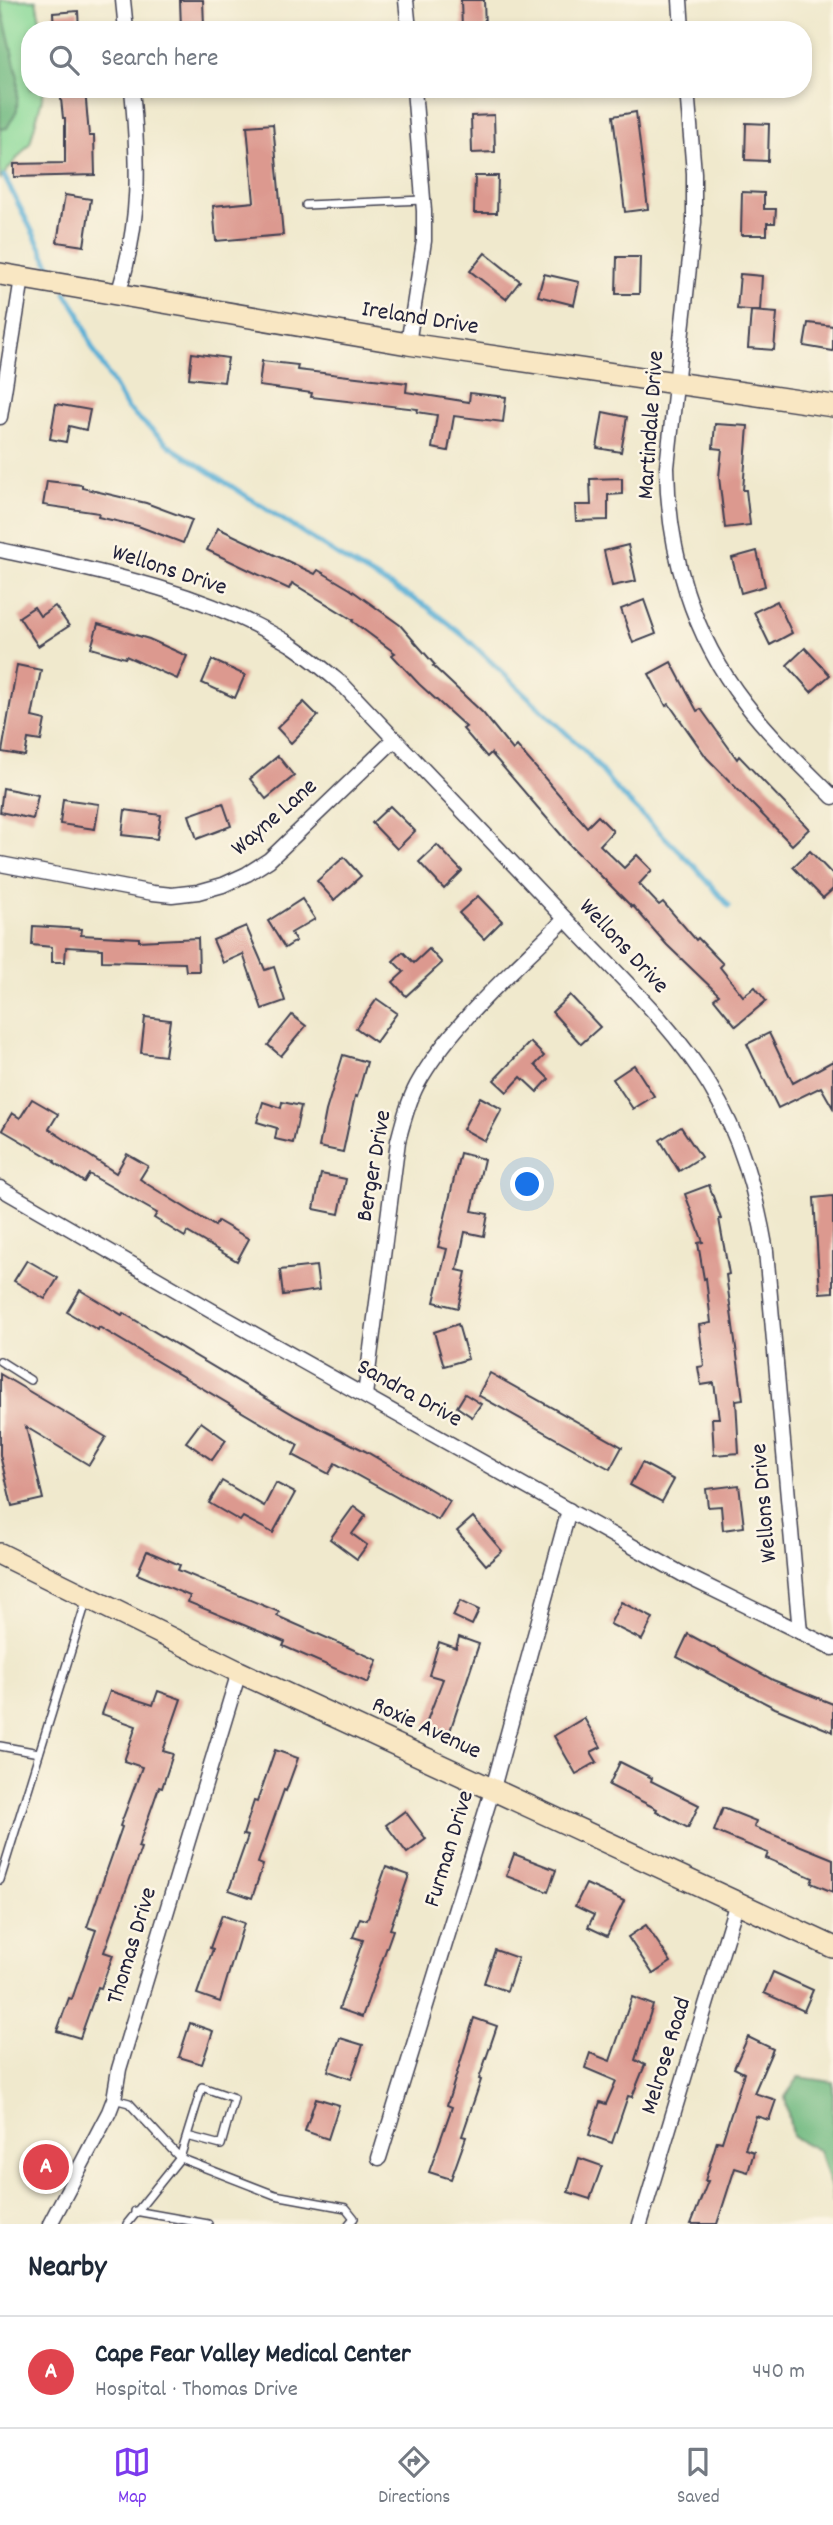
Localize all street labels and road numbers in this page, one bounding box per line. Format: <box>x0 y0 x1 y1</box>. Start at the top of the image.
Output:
street label: Ireland Drive <box>359 293 481 345</box>
street label: Martindale Drive <box>630 349 674 501</box>
street label: Wellons Drive <box>107 536 231 606</box>
street label: Wayne Lane <box>224 771 326 865</box>
street label: Wellons Drive <box>570 892 676 1002</box>
street label: Berger Drive <box>348 1108 402 1224</box>
street label: Sandra Drive <box>350 1351 468 1437</box>
street label: Wellons Drive <box>743 1442 787 1564</box>
street label: Roxie Avenue <box>366 1689 486 1769</box>
street label: Furman Drive <box>416 1786 484 1912</box>
street label: Thomas Drive <box>99 1883 167 2009</box>
street label: Melrose Road <box>633 1993 701 2119</box>

